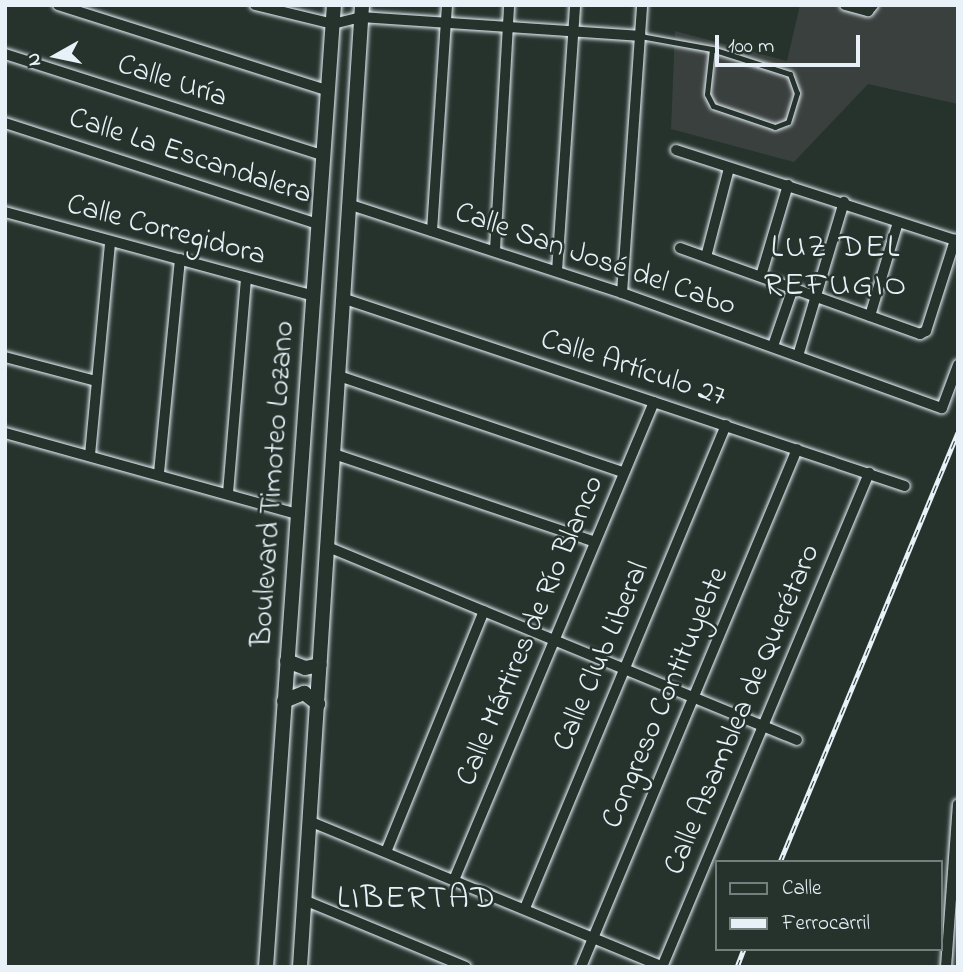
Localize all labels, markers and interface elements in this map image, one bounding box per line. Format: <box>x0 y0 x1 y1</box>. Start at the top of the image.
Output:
north arrow <box>21 21 91 91</box>
scale bar <box>718 21 863 65</box>
text: 100 m <box>728 32 774 62</box>
street label: Calle Uría <box>112 47 232 117</box>
text: N <box>20 51 49 68</box>
street label: Calle La Escandalera <box>64 101 316 213</box>
street label: Calle Corregidora <box>62 187 270 275</box>
street label: Calle San José del Cabo <box>450 195 740 325</box>
district label: LUZ DEL REFUGIO <box>765 229 907 307</box>
street label: Boulevard Timoteo Lozano <box>245 320 303 648</box>
street label: Calle Artículo 27 <box>536 322 730 416</box>
street label: Calle Mártires de Río Blanco <box>449 470 613 792</box>
street label: Calle Asamblea de Querétaro <box>657 539 829 881</box>
street label: Calle Club Liberal <box>546 557 658 757</box>
street label: Congreso Contituyebte <box>595 562 737 834</box>
legend <box>715 860 942 951</box>
text: Calle <box>782 874 821 904</box>
district label: LIBERTAD <box>338 880 496 920</box>
text: Ferrocarril <box>782 909 870 939</box>

